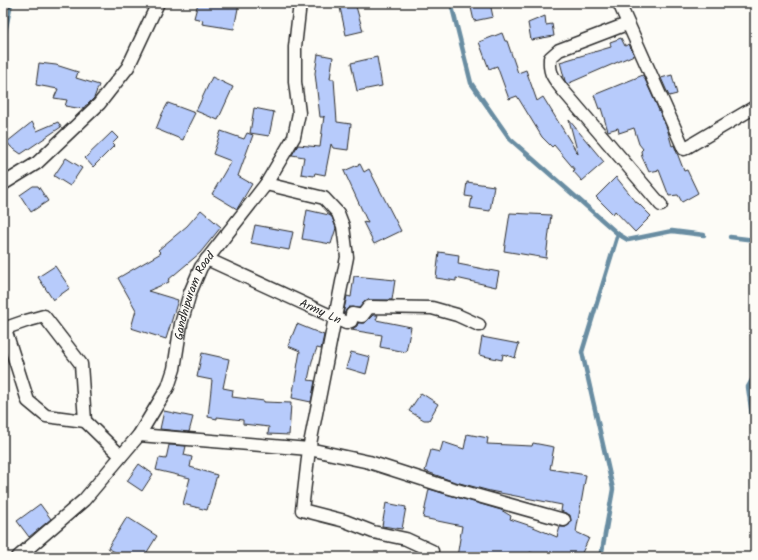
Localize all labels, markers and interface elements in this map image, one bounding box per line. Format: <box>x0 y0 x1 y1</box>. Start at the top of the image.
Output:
street label: Gandhipuram Road <box>169 246 220 341</box>
street label: Army Ln <box>296 293 345 329</box>

